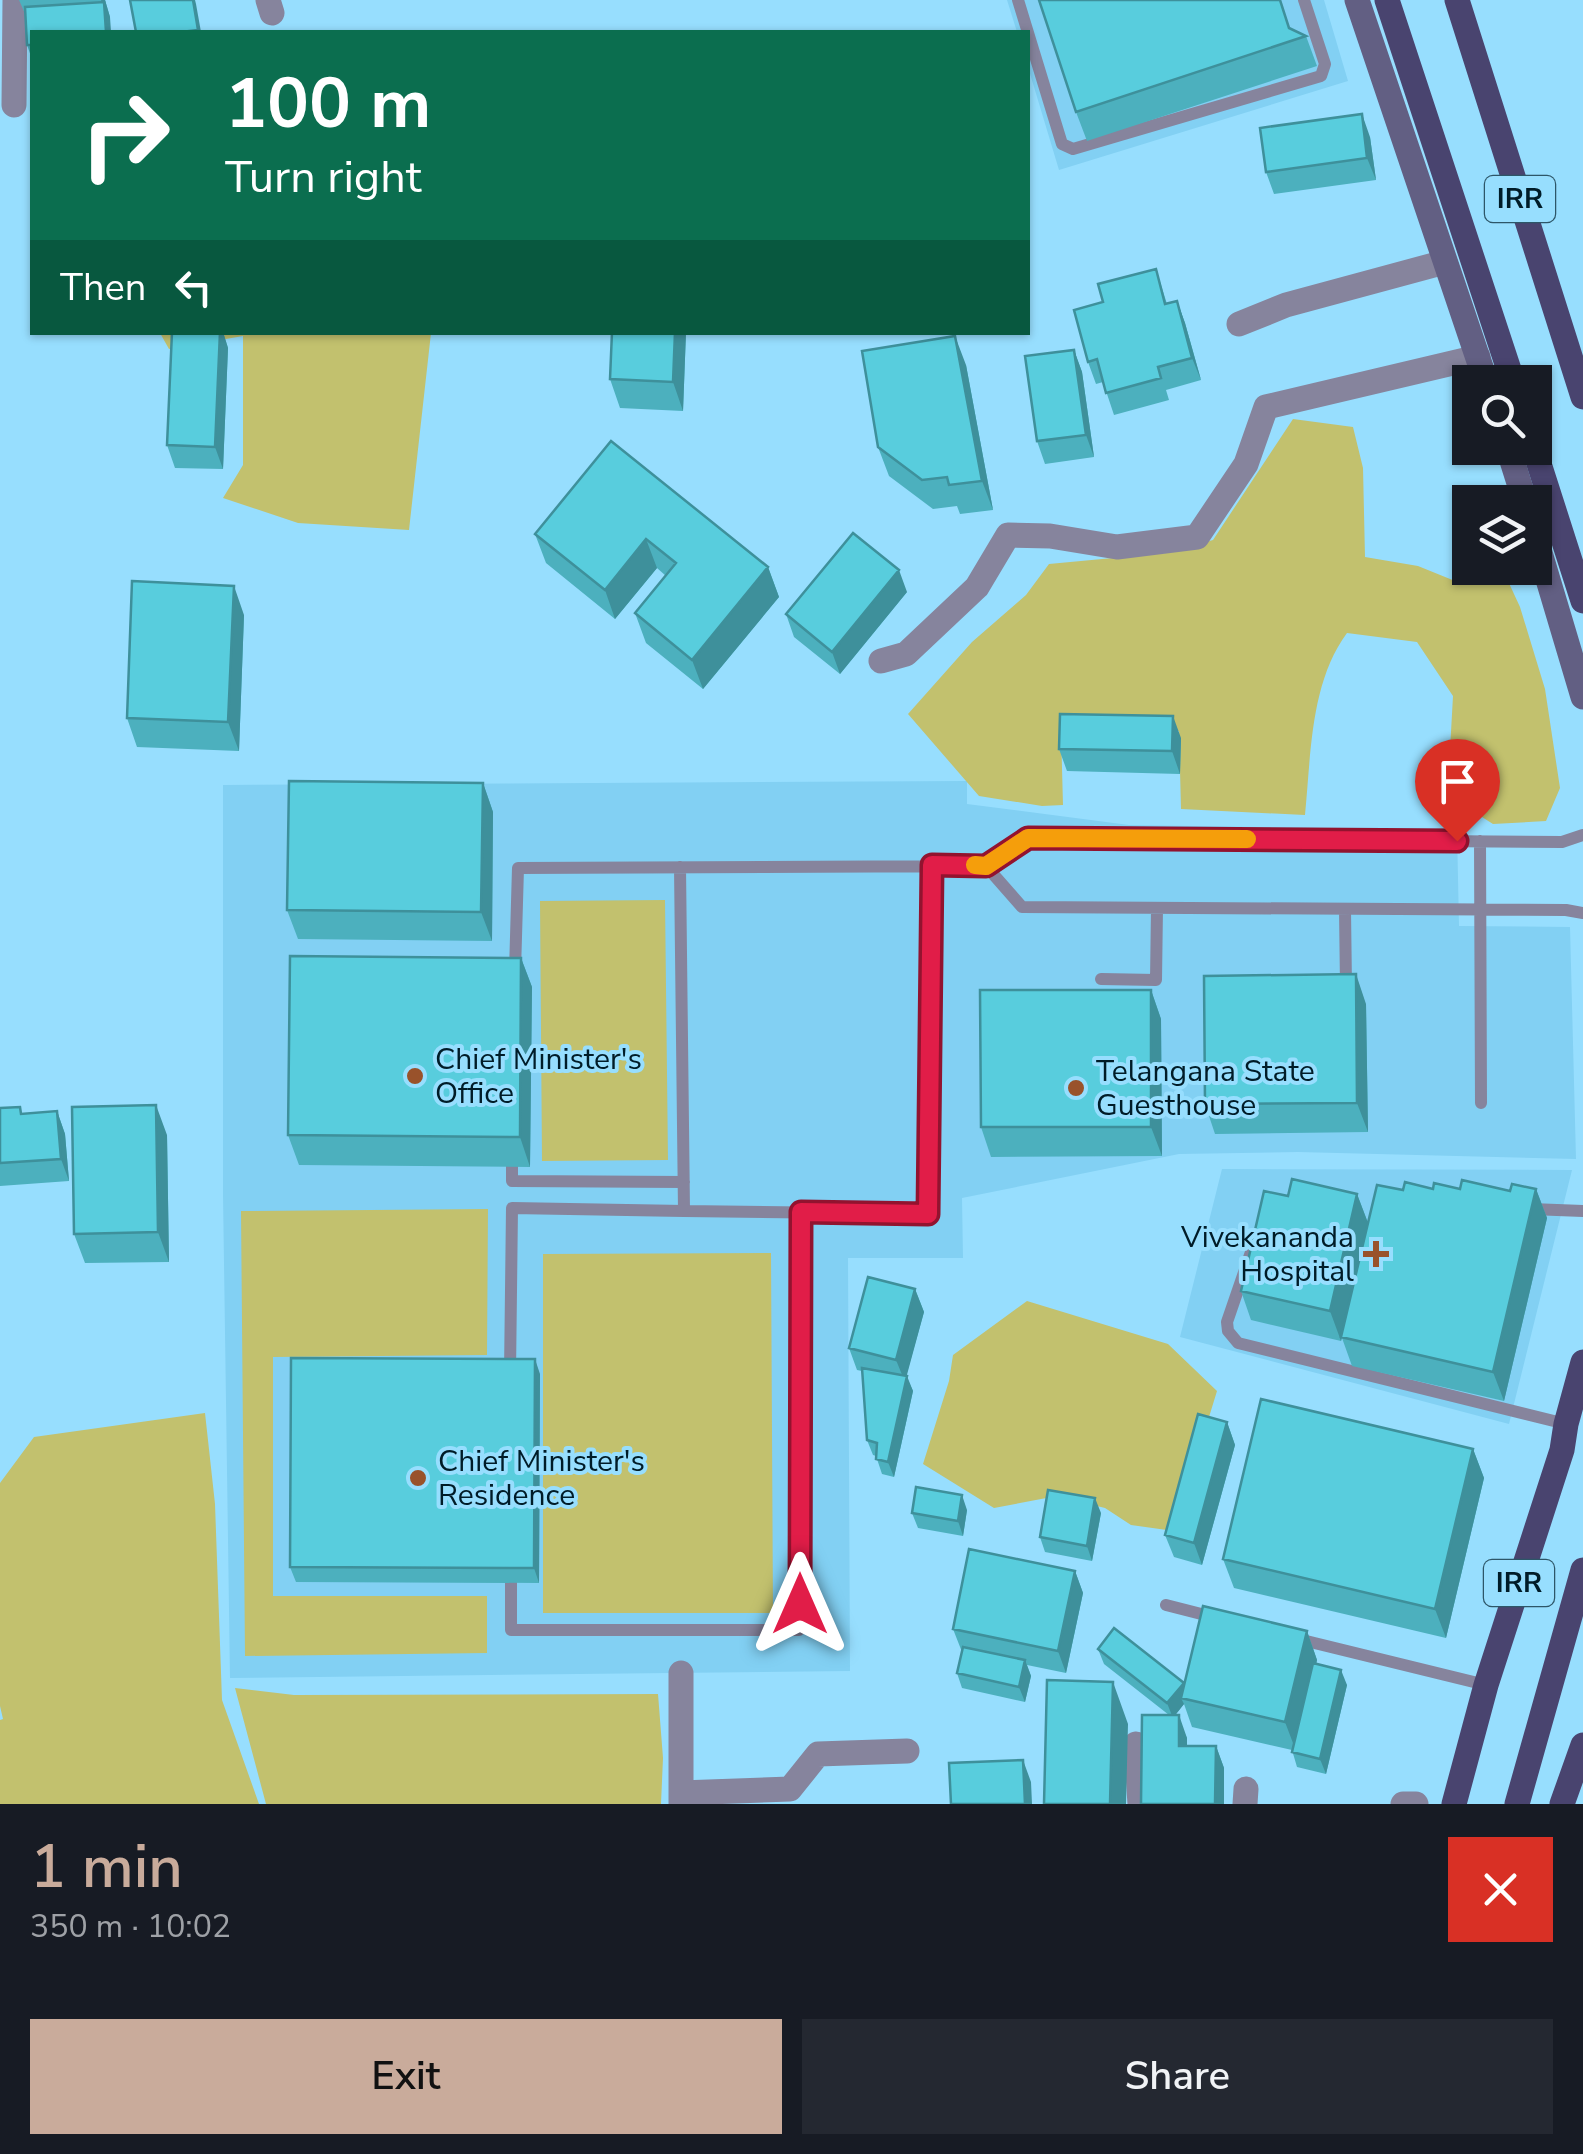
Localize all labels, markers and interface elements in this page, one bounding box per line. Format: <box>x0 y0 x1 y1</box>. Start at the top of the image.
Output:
text: 100 m <box>225 56 431 152</box>
icon: right <box>60 70 190 200</box>
text: Turn right <box>225 147 422 208</box>
road number: IRR <box>1485 176 1555 222</box>
icon: left <box>166 260 221 315</box>
text: Then <box>60 262 146 313</box>
map controls <box>1452 365 1552 585</box>
button: search <box>1452 365 1552 465</box>
button: layers <box>1452 485 1552 585</box>
pin <box>1415 739 1500 842</box>
icon: arrive <box>1430 754 1485 809</box>
place label: Chief Minister's Office <box>435 1039 642 1114</box>
place label: Telangana State Guesthouse <box>1096 1051 1315 1126</box>
marker: Chief Minister's Office <box>404 1065 426 1087</box>
marker: Telangana State Guesthouse <box>1065 1077 1087 1099</box>
place label: Vivekananda Hospital <box>1180 1217 1354 1292</box>
marker: Vivekananda Hospital <box>1363 1241 1389 1267</box>
place label: Chief Minister's Residence <box>438 1441 645 1516</box>
marker: Chief Minister's Residence <box>407 1467 429 1489</box>
position arrow <box>748 1552 852 1656</box>
road number: IRR <box>1484 1560 1554 1606</box>
text: 1 min <box>30 1826 183 1908</box>
button: close <box>1448 1837 1553 1942</box>
text: 350 m · 10:02 <box>30 1905 231 1948</box>
button: Exit <box>30 2019 782 2134</box>
button: Share <box>802 2019 1553 2134</box>

